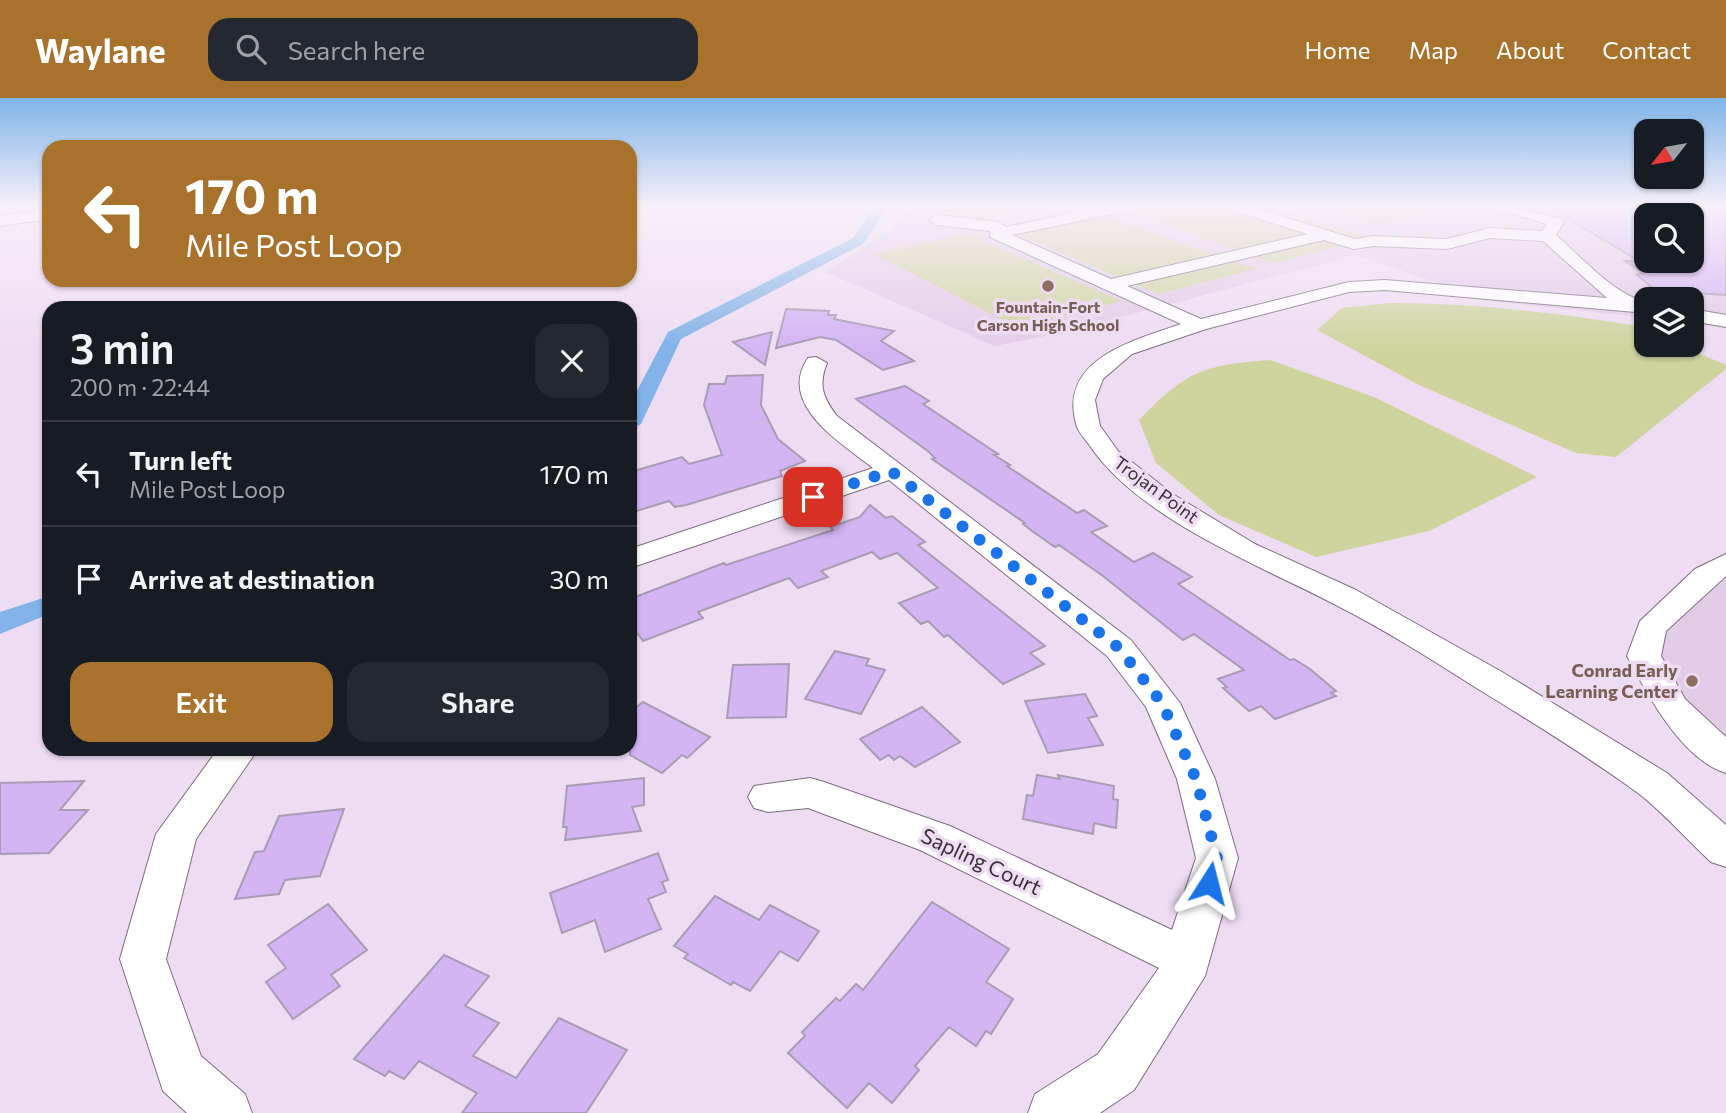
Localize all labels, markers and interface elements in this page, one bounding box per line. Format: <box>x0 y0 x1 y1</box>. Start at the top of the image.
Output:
search box <box>208 18 698 81</box>
text: Waylane <box>35 29 166 70</box>
icon: search <box>232 30 270 68</box>
text: Search here <box>288 34 425 65</box>
text: Home <box>1305 35 1371 64</box>
text: Map <box>1409 35 1458 64</box>
text: About <box>1496 35 1564 64</box>
text: Contact <box>1602 35 1691 64</box>
north arrow <box>1634 119 1704 189</box>
map controls <box>1634 119 1704 357</box>
text: 170 m <box>185 164 318 224</box>
icon: left <box>70 168 161 259</box>
button: search <box>1634 203 1704 273</box>
text: Mile Post Loop <box>185 224 403 264</box>
marker: Fountain-Fort Carson High School <box>1040 278 1056 294</box>
button: layers <box>1634 287 1704 357</box>
place label: Fountain-Fort Carson High School <box>977 297 1119 334</box>
text: 3 min <box>70 321 175 373</box>
button: close <box>535 324 609 398</box>
text: 200 m · 22:44 <box>70 373 210 401</box>
text: Turn left <box>129 444 232 475</box>
street label: Trojan Point <box>1110 451 1203 527</box>
icon: left <box>70 455 108 493</box>
text: 170 m <box>540 458 609 489</box>
pin <box>783 467 843 527</box>
text: Mile Post Loop <box>129 475 285 503</box>
icon: arrive <box>794 478 832 516</box>
icon: arrive <box>70 560 108 598</box>
text: Arrive at destination <box>129 563 375 594</box>
text: 30 m <box>550 563 609 594</box>
place label: Conrad Early Learning Center <box>1545 659 1679 702</box>
button: Exit <box>70 662 333 742</box>
button: Share <box>347 662 609 742</box>
marker: Conrad Early Learning Center <box>1684 673 1700 689</box>
street label: Sapling Court <box>918 822 1046 899</box>
position arrow <box>1172 846 1246 920</box>

